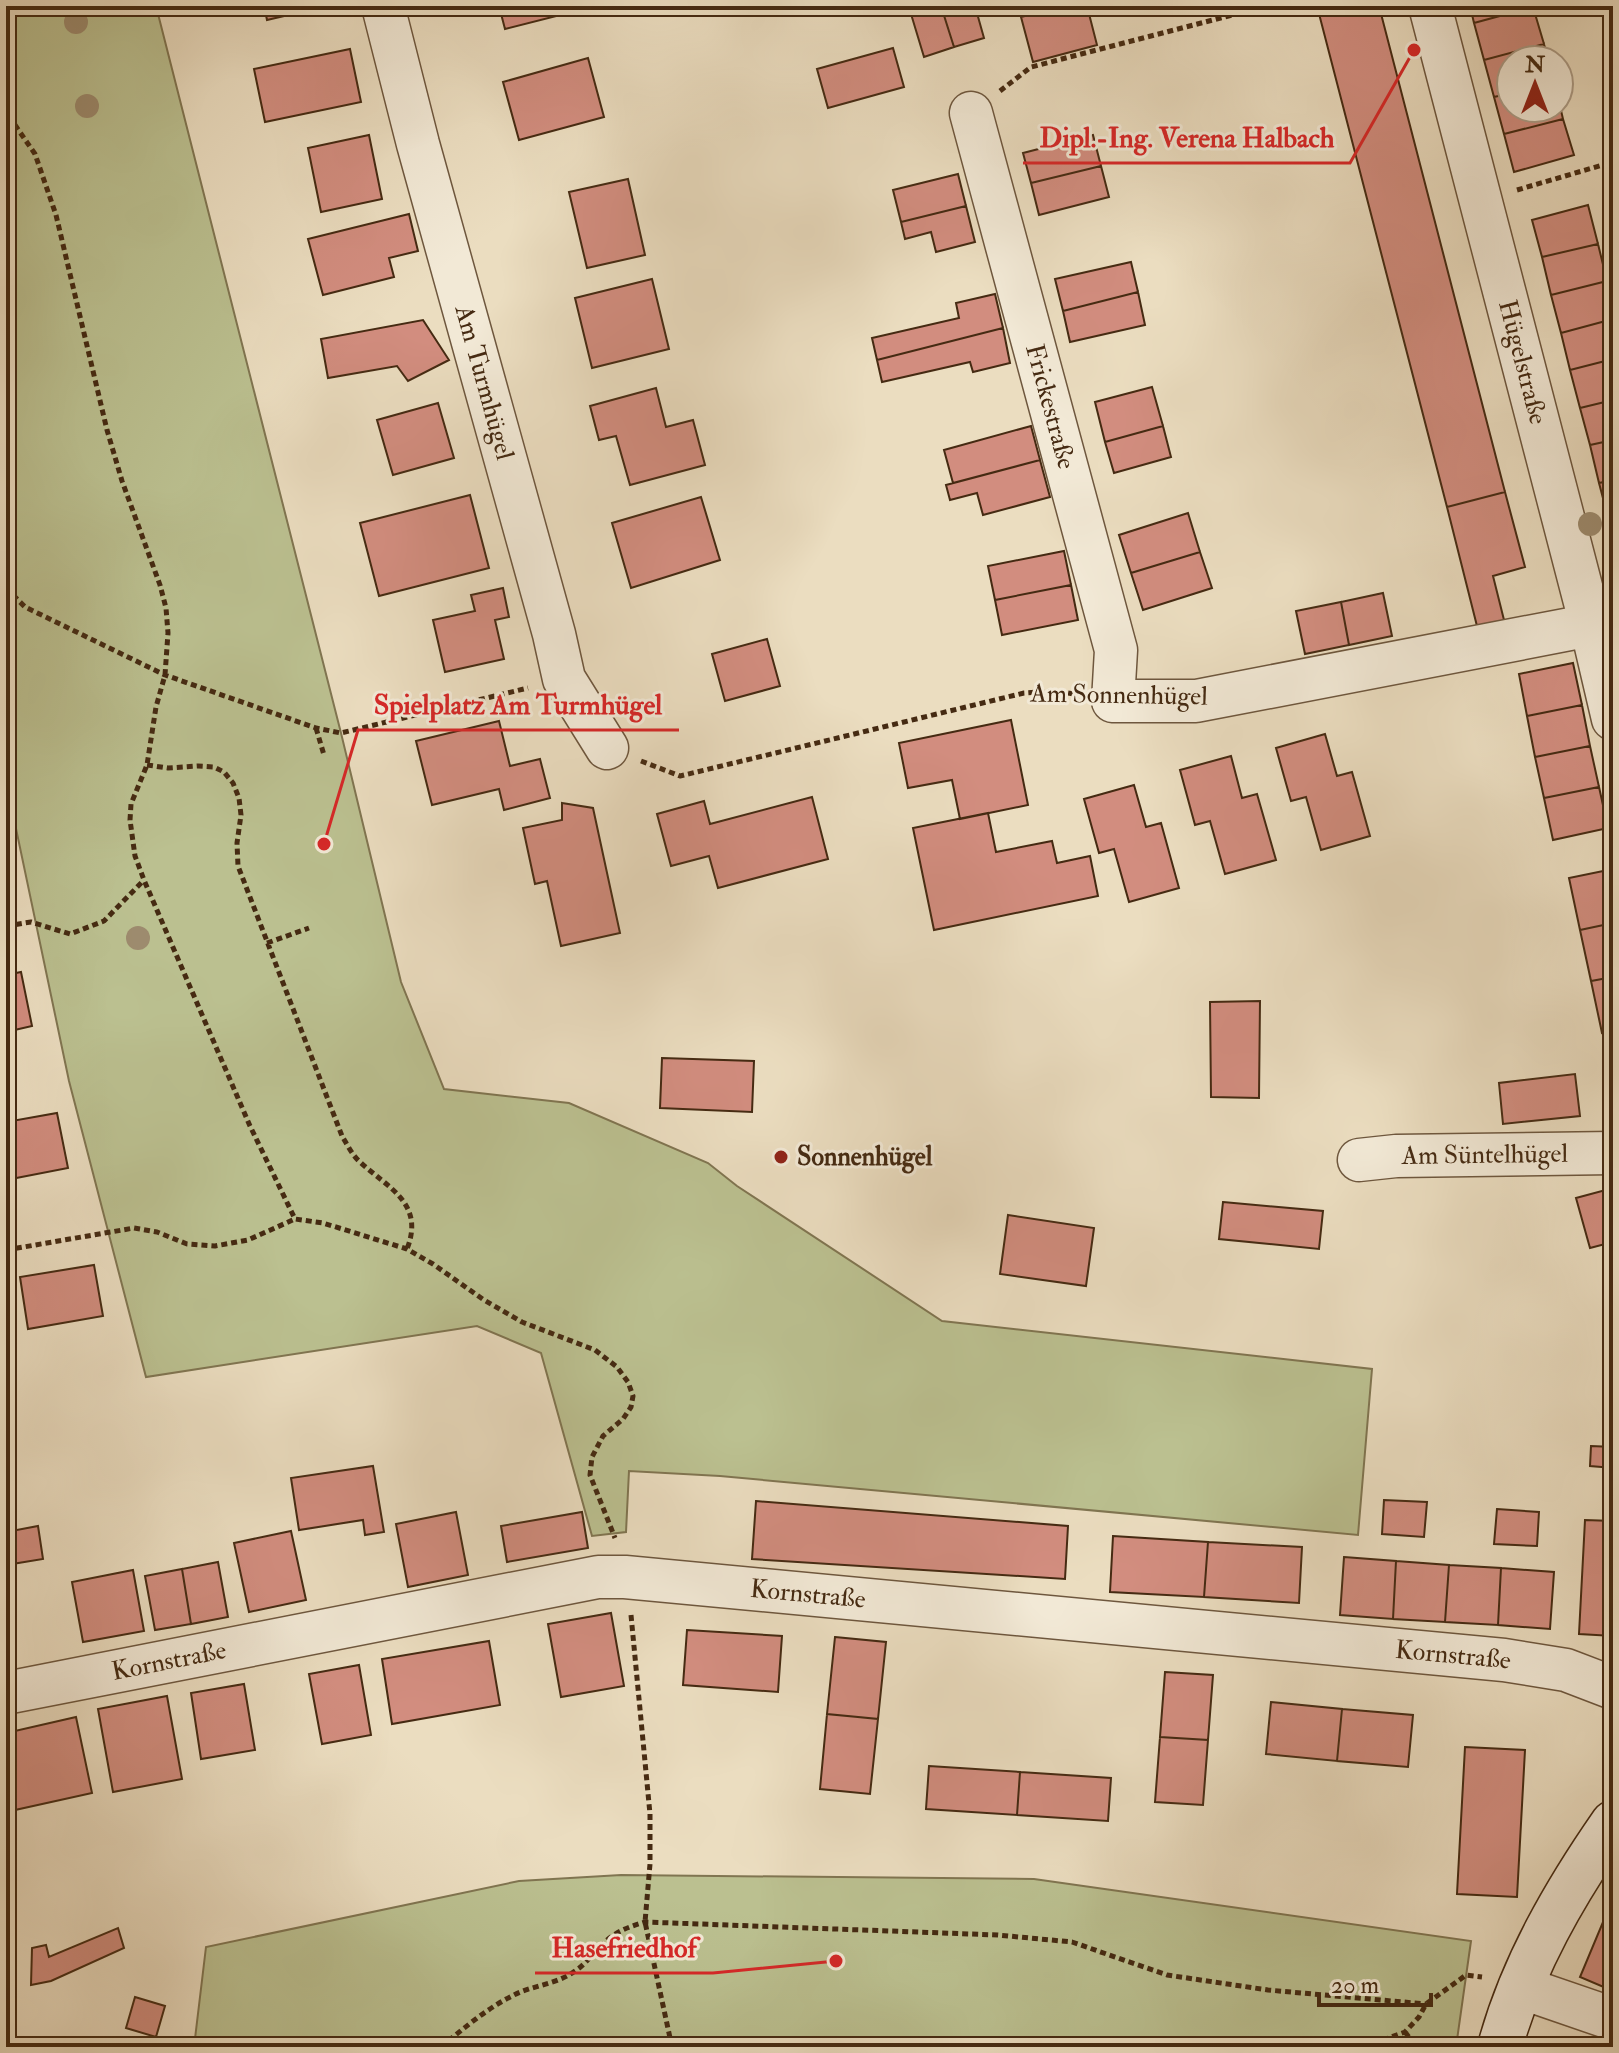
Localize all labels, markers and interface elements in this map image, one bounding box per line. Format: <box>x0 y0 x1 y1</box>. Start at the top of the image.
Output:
north arrow <box>1495 44 1575 124</box>
text: N <box>1524 51 1545 79</box>
callout: Dipl.-Ing. Verena Halbach <box>1023 111 1350 163</box>
text: Dipl.-Ing. Verena Halbach <box>1039 121 1335 156</box>
street label: Hügelstraße <box>1491 296 1554 428</box>
street label: Am Turmhügel <box>447 301 521 464</box>
street label: Frickestraße <box>1018 340 1082 473</box>
street label: Am Sonnenhügel <box>1029 677 1208 713</box>
callout: Spielplatz Am Turmhügel <box>358 678 679 730</box>
text: Spielplatz Am Turmhügel <box>374 688 663 723</box>
street label: Am Süntelhügel <box>1400 1138 1569 1172</box>
place label: Sonnenhügel <box>797 1141 933 1174</box>
marker: Sonnenhügel <box>772 1148 790 1166</box>
street label: Kornstraße <box>749 1573 867 1616</box>
street label: Kornstraße <box>109 1634 229 1688</box>
street label: Kornstraße <box>1394 1634 1513 1677</box>
callout: Hasefriedhof <box>535 1921 713 1973</box>
text: Hasefriedhof <box>551 1931 702 1966</box>
scale bar <box>1319 1957 1431 2007</box>
text: 20 m <box>1331 1970 1380 2001</box>

